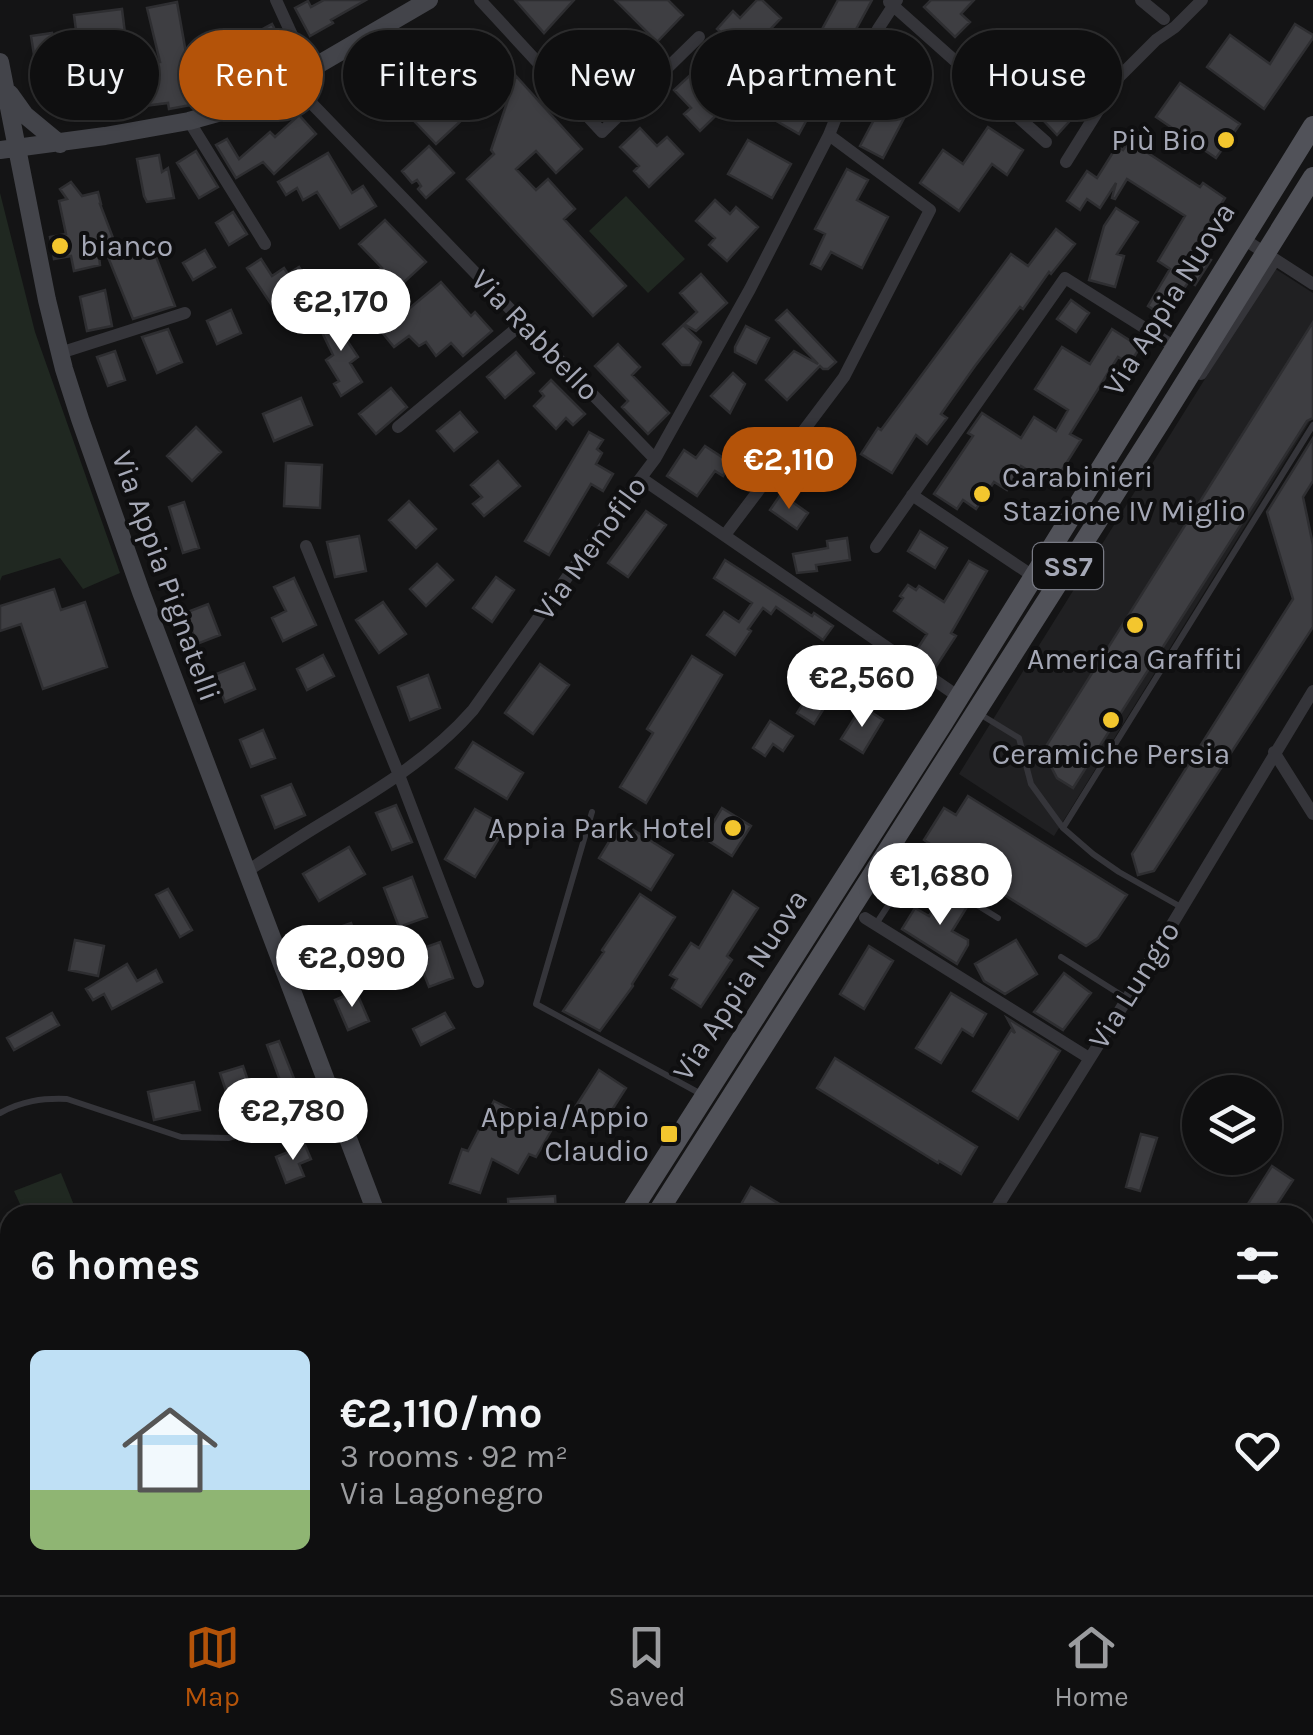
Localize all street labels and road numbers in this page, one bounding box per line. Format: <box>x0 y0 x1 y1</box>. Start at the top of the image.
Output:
street label: Via Appia Nuova <box>1095 196 1243 402</box>
street label: Via Rabbello <box>464 262 606 408</box>
street label: Via Appia Pignatelli <box>104 446 228 706</box>
street label: Via Menofilo <box>526 469 654 627</box>
road number: SS7 <box>1033 543 1103 589</box>
street label: Via Appia Nuova <box>665 883 815 1087</box>
street label: Via Lungro <box>1081 914 1187 1056</box>

